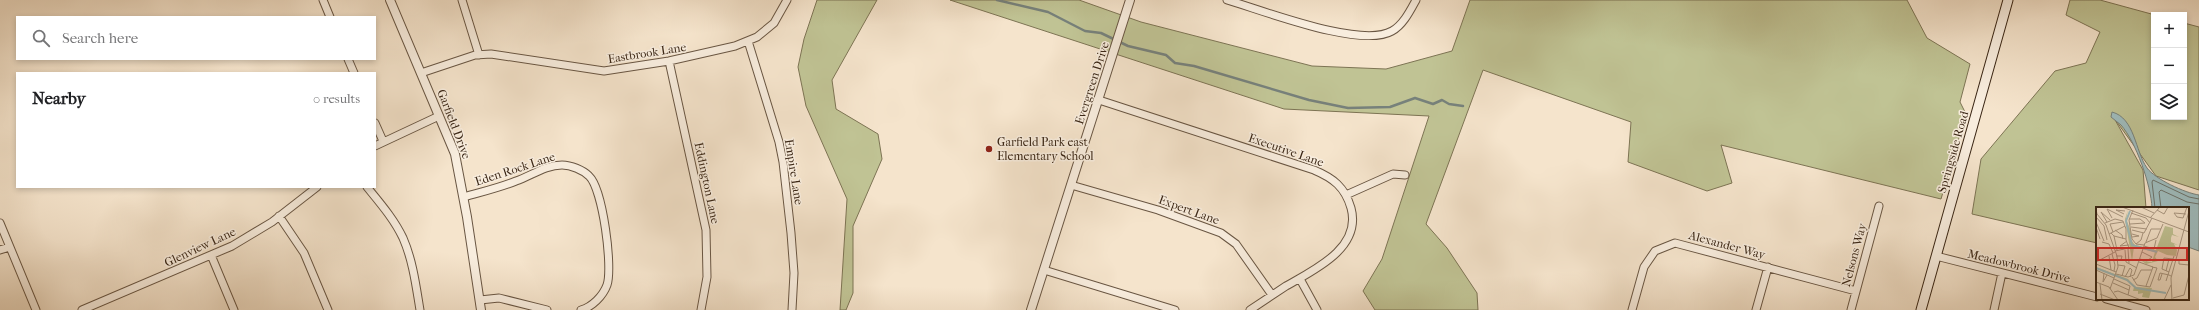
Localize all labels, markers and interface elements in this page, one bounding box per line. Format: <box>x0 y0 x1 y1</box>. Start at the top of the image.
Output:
map controls <box>2151 12 2187 120</box>
button: + <box>2151 12 2187 48</box>
search box <box>16 16 376 60</box>
icon: search <box>30 27 52 49</box>
text: Search here <box>62 29 138 47</box>
street label: Eastbrook Lane <box>607 40 687 66</box>
street label: Evergreen Drive <box>1072 40 1112 126</box>
button: − <box>2151 48 2187 84</box>
button: layers <box>2151 84 2187 120</box>
street label: Garfield Drive <box>434 87 474 161</box>
text: Nearby <box>32 88 86 108</box>
text: 0 results <box>313 91 360 106</box>
street label: Springside Road <box>1935 109 1971 194</box>
street label: Executive Lane <box>1246 131 1326 169</box>
place label: Garfield Park east Elementary School <box>997 135 1094 163</box>
street label: Empire Lane <box>782 138 806 206</box>
street label: Eddington Lane <box>692 141 722 225</box>
marker: Garfield Park east Elementary School <box>984 144 994 154</box>
street label: Eden Rock Lane <box>473 149 557 189</box>
street label: Expert Lane <box>1157 193 1221 227</box>
inset map <box>2096 207 2189 300</box>
street label: Nelsons Way <box>1839 221 1869 288</box>
street label: Glenview Lane <box>162 224 238 270</box>
street label: Alexander Way <box>1686 228 1767 262</box>
street label: Meadowbrook Drive <box>1966 247 2072 286</box>

